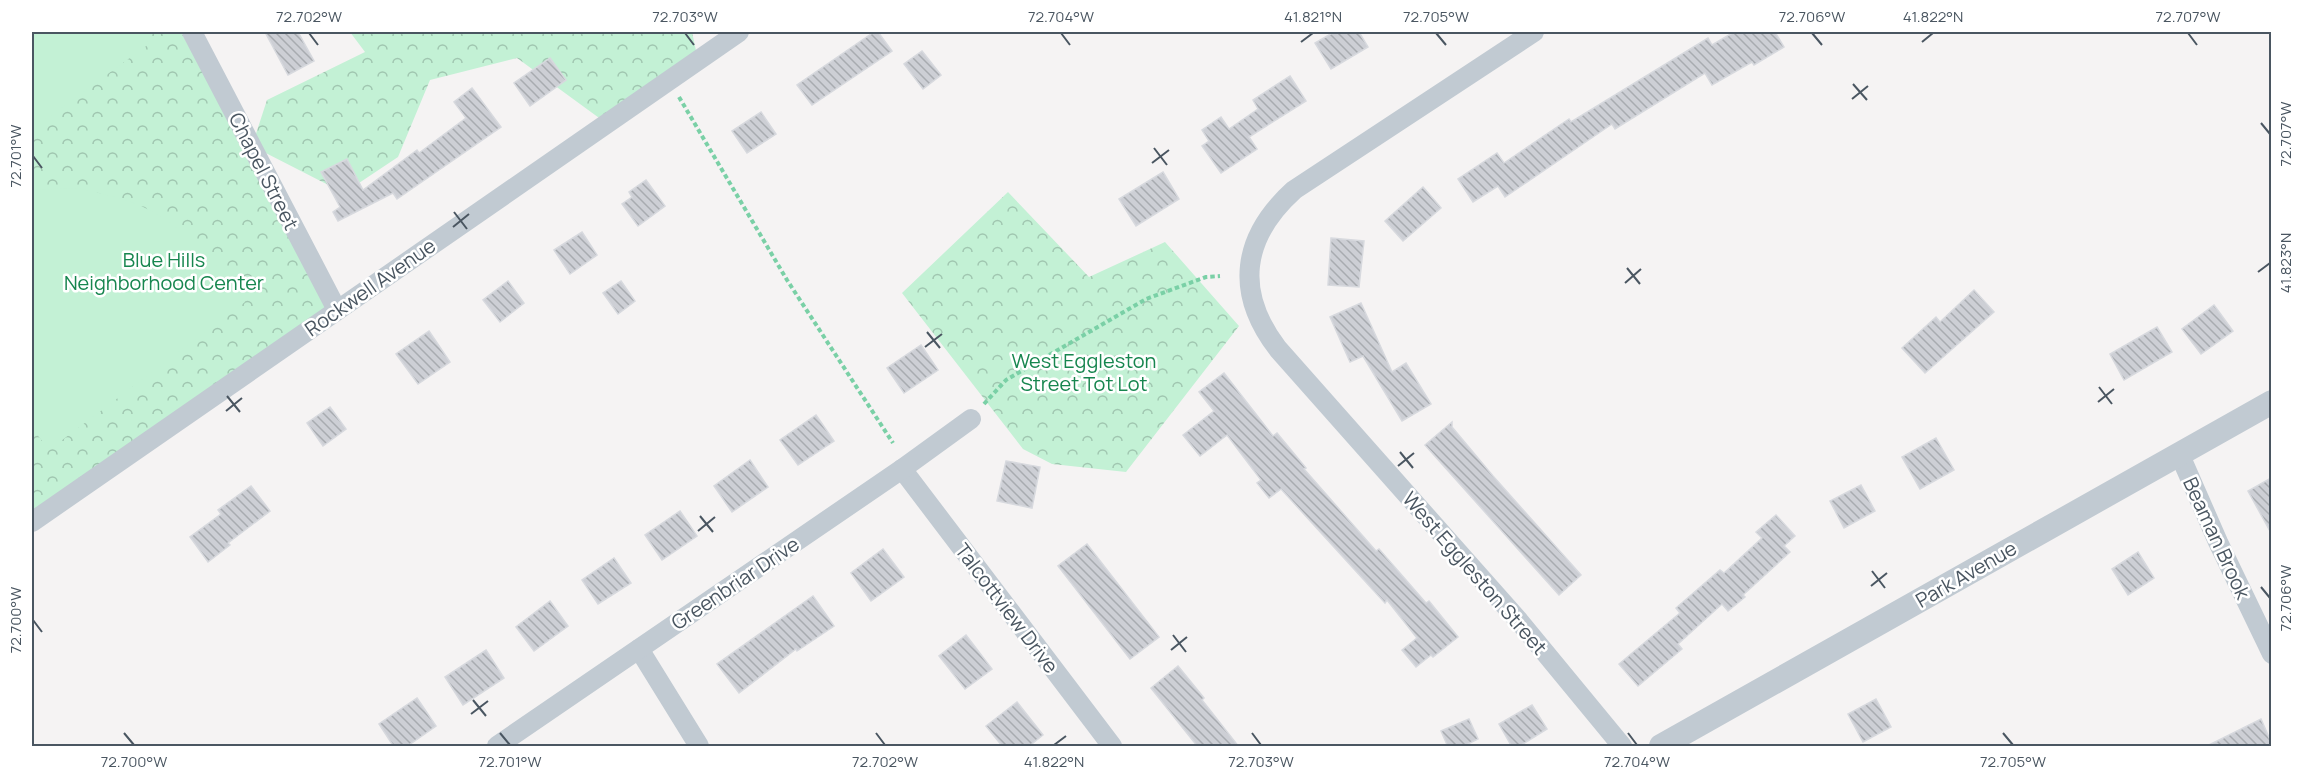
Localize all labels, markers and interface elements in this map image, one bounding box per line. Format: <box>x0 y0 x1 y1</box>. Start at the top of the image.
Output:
text: 72.702°W <box>276 6 342 27</box>
text: 72.703°W <box>652 6 718 27</box>
text: 72.704°W <box>1028 6 1094 27</box>
text: 41.821°N <box>1284 6 1342 27</box>
text: 72.705°W <box>1403 6 1469 27</box>
text: 72.706°W <box>1779 6 1845 27</box>
text: 41.822°N <box>1903 6 1963 27</box>
text: 72.707°W <box>2156 6 2220 27</box>
text: 72.707°W <box>2275 102 2296 166</box>
street label: Chapel Street <box>223 108 305 234</box>
text: 72.701°W <box>5 124 26 188</box>
street label: Rockwell Avenue <box>299 232 441 342</box>
text: 41.823°N <box>2275 233 2296 293</box>
park label: Blue Hills Neighborhood Center <box>64 246 264 296</box>
park label: West Eggleston Street Tot Lot <box>1012 347 1156 397</box>
street label: Beaman Brook <box>2177 473 2258 604</box>
street label: West Eggleston Street <box>1397 486 1553 660</box>
street label: Greenbriar Drive <box>666 530 804 636</box>
street label: Park Avenue <box>1911 534 2021 614</box>
street label: Talcottview Drive <box>949 538 1065 678</box>
text: 72.706°W <box>2275 565 2296 631</box>
text: 72.700°W <box>5 587 26 653</box>
text: 72.700°W <box>101 751 167 772</box>
text: 72.701°W <box>478 751 542 772</box>
text: 72.702°W <box>852 751 918 772</box>
text: 41.822°N <box>1024 751 1084 772</box>
text: 72.703°W <box>1228 751 1294 772</box>
text: 72.704°W <box>1604 751 1670 772</box>
text: 72.705°W <box>1980 751 2046 772</box>

